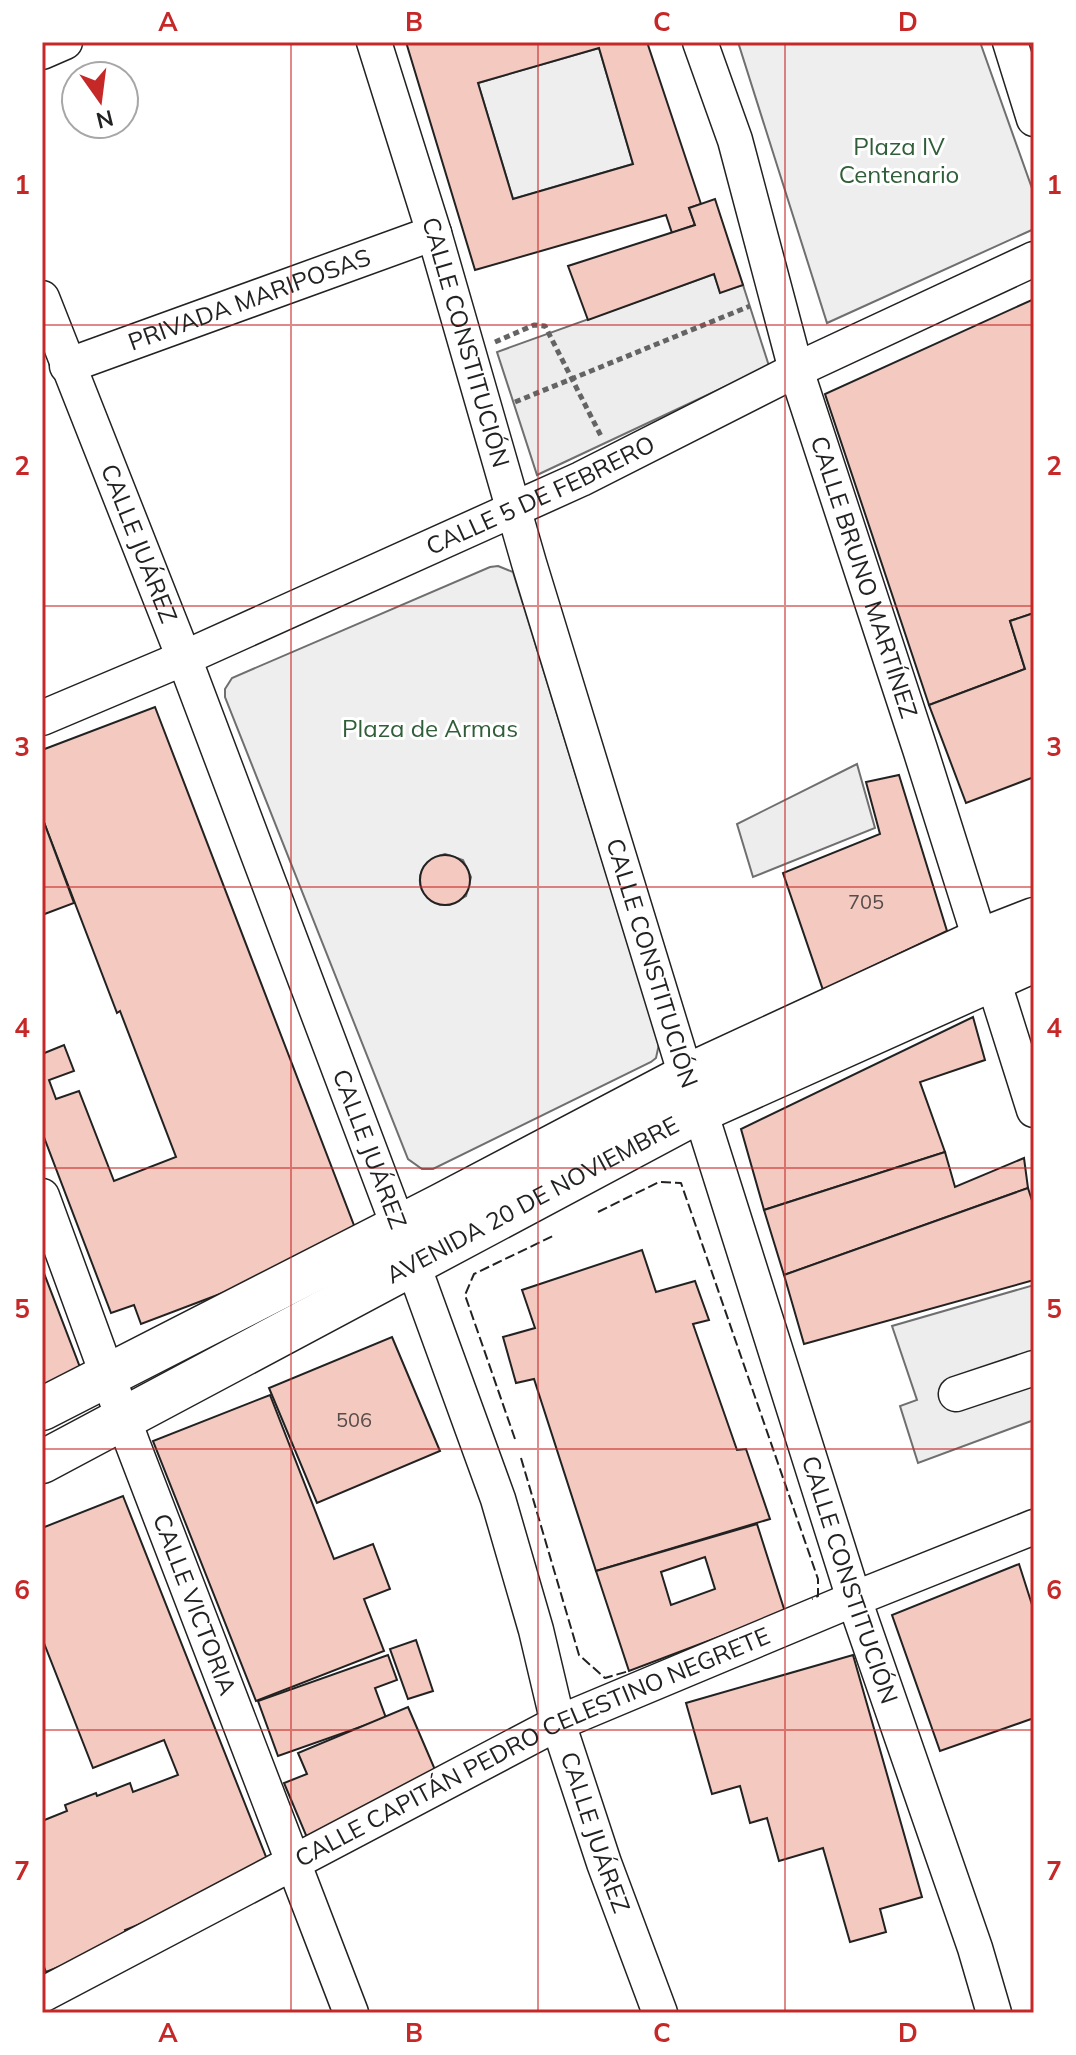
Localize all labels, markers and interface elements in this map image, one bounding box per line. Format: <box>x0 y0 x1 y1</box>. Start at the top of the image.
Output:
text: A <box>158 5 178 38</box>
text: B <box>405 5 423 38</box>
text: C <box>653 5 671 38</box>
text: D <box>898 5 918 38</box>
north arrow <box>60 60 140 140</box>
text: N <box>93 104 116 135</box>
park label: Plaza IV Centenario <box>839 131 959 189</box>
text: 1 <box>14 168 30 201</box>
text: 1 <box>1046 168 1062 201</box>
street label: CALLE CONSTITUCIÓN <box>416 213 517 471</box>
street label: PRIVADA MARIPOSAS <box>124 241 374 357</box>
street label: CALLE 5 DE FEBRERO <box>421 428 659 561</box>
street label: CALLE BRUNO MARTÍNEZ <box>805 432 925 722</box>
text: 2 <box>14 449 30 482</box>
text: 2 <box>1046 449 1062 482</box>
street label: CALLE JUÁREZ <box>95 459 185 627</box>
park label: Plaza de Armas <box>342 713 518 743</box>
text: 3 <box>14 730 30 763</box>
text: 3 <box>1046 730 1062 763</box>
street label: CALLE CONSTITUCIÓN <box>600 835 705 1092</box>
house number: 705 <box>848 889 884 914</box>
text: 4 <box>14 1011 30 1044</box>
text: 4 <box>1046 1011 1062 1044</box>
street label: CALLE JUÁREZ <box>327 1065 414 1233</box>
street label: AVENIDA 20 DE NOVIEMBRE <box>381 1109 683 1290</box>
text: 5 <box>14 1292 30 1325</box>
text: 5 <box>1046 1292 1062 1325</box>
house number: 506 <box>336 1407 372 1432</box>
street label: CALLE CONSTITUCIÓN <box>796 1452 905 1708</box>
street label: CALLE VICTORIA <box>147 1509 244 1699</box>
text: 6 <box>14 1573 30 1606</box>
text: 6 <box>1046 1573 1062 1606</box>
street label: CALLE CAPITÁN PEDRO CELESTINO NEGRETE <box>290 1620 774 1873</box>
street label: CALLE JUÁREZ <box>554 1748 637 1917</box>
text: 7 <box>14 1854 30 1887</box>
text: 7 <box>1046 1854 1062 1887</box>
text: A <box>158 2016 178 2049</box>
text: B <box>405 2016 423 2049</box>
text: C <box>653 2016 671 2049</box>
text: D <box>898 2016 918 2049</box>

